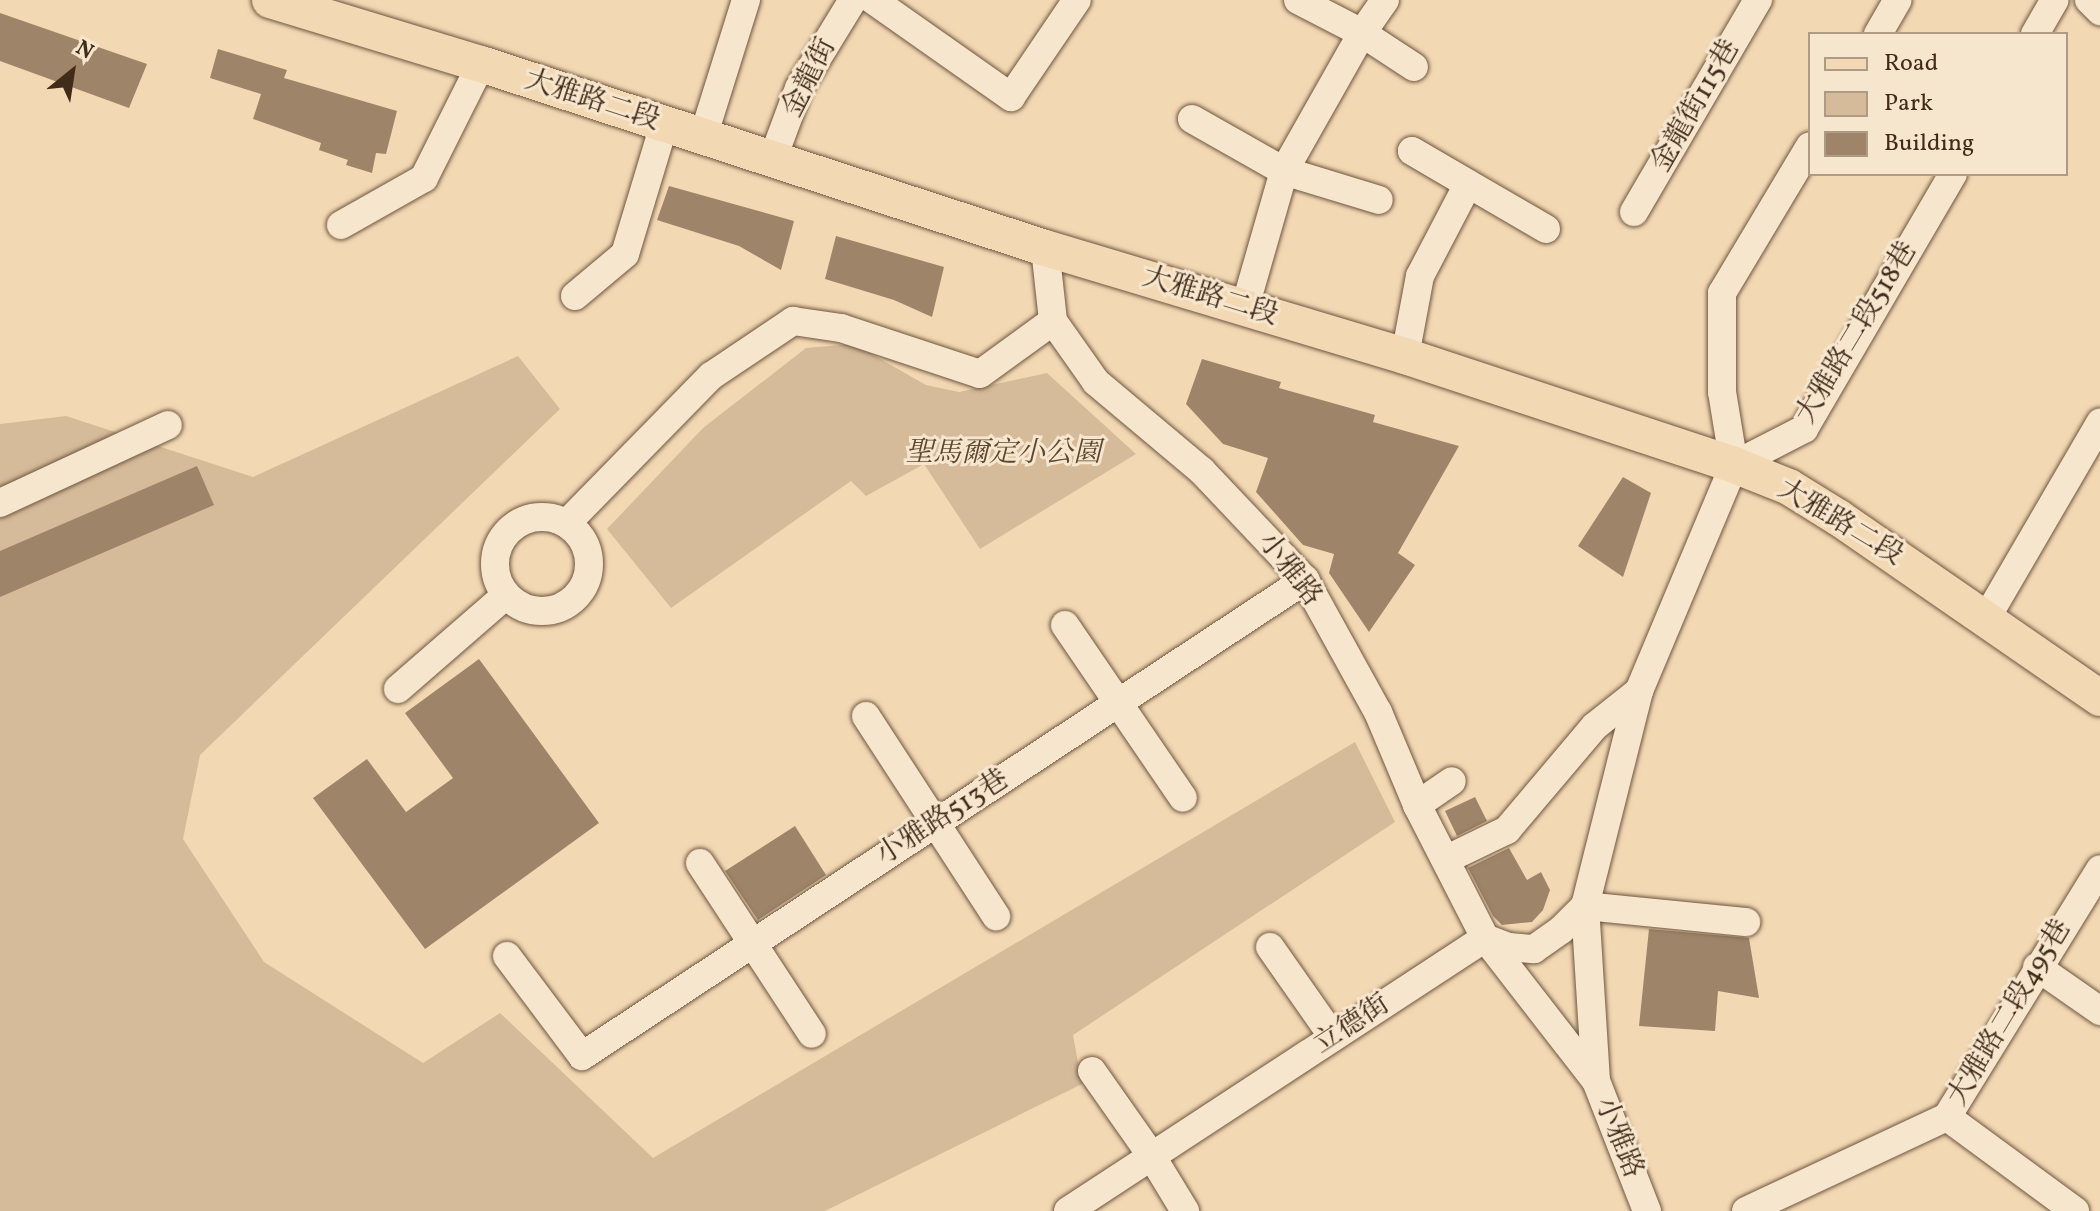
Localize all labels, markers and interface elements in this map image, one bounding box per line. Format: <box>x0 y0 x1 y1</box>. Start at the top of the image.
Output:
north arrow <box>32 32 112 112</box>
legend <box>1808 32 2068 176</box>
text: N <box>70 33 99 68</box>
street label: 金龍街 <box>776 33 844 123</box>
street label: 金龍街115巷 <box>1645 34 1747 178</box>
text: Road <box>1884 47 1938 81</box>
street label: 大雅路二段 <box>520 63 664 139</box>
text: Park <box>1884 87 1933 121</box>
text: Building <box>1884 127 1974 161</box>
street label: 大雅路二段518巷 <box>1789 236 1925 430</box>
street label: 大雅路二段 <box>1138 260 1282 334</box>
park label: 聖馬爾定小公園 <box>905 437 1101 471</box>
street label: 大雅路二段 <box>1771 473 1909 573</box>
street label: 小雅路 <box>1250 527 1328 613</box>
street label: 小雅路513巷 <box>871 763 1015 873</box>
street label: 大雅路二段495巷 <box>1941 914 2079 1112</box>
street label: 立德街 <box>1308 988 1396 1062</box>
street label: 小雅路 <box>1587 1093 1649 1183</box>

